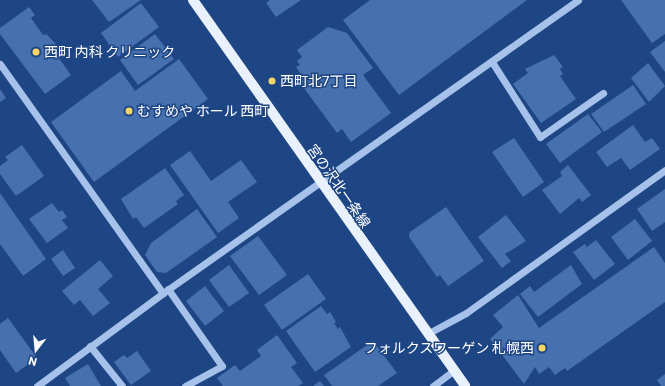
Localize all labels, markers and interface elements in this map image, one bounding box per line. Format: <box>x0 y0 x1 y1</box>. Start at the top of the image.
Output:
place label: 西町 内科 クリニック <box>44 44 175 60</box>
marker: 西町 内科 クリニック <box>31 47 41 57</box>
place label: 西町北7丁目 <box>280 73 357 89</box>
marker: 西町北7丁目 <box>267 76 277 86</box>
place label: むすめや ホール 西町 <box>137 103 268 119</box>
marker: むすめや ホール 西町 <box>124 106 134 116</box>
street label: 宮の沢北一条線 <box>304 141 374 231</box>
north arrow <box>16 330 56 370</box>
place label: フォルクスワーゲン 札幌西 <box>363 340 534 356</box>
marker: フォルクスワーゲン 札幌西 <box>537 343 547 353</box>
text: N <box>27 355 38 369</box>

